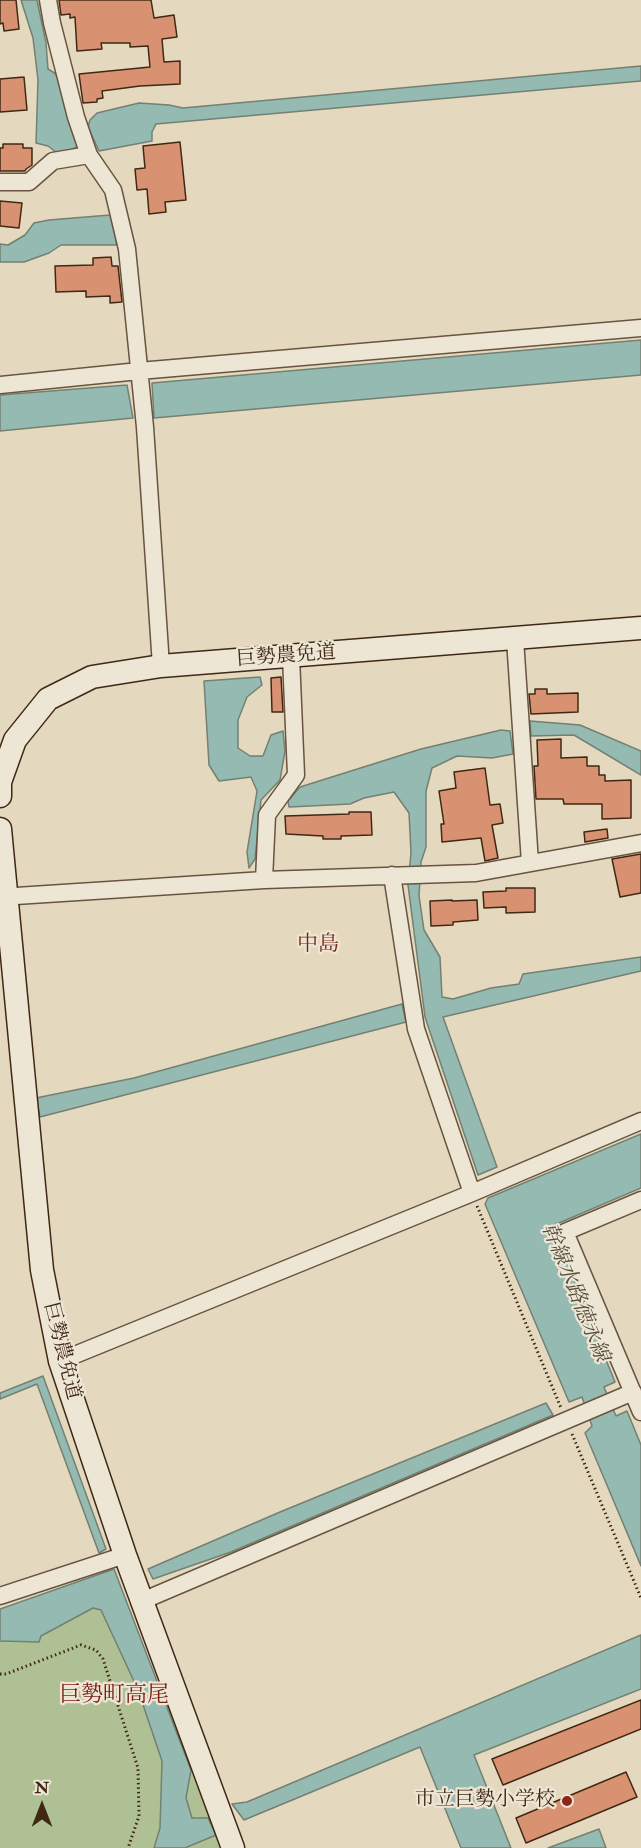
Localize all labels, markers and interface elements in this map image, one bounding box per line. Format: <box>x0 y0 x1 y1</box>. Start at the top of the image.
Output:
street label: 巨勢農免道 <box>235 642 337 672</box>
district label: 中島 <box>297 932 339 958</box>
water label: 幹線水路徳永線 <box>535 1220 613 1366</box>
street label: 巨勢農免道 <box>37 1300 85 1402</box>
district label: 巨勢町高尾 <box>59 1683 169 1709</box>
north arrow <box>12 1776 72 1836</box>
text: N <box>35 1778 49 1798</box>
place label: 市立巨勢小学校 <box>415 1789 555 1813</box>
marker: 市立巨勢小学校 <box>560 1794 574 1808</box>

